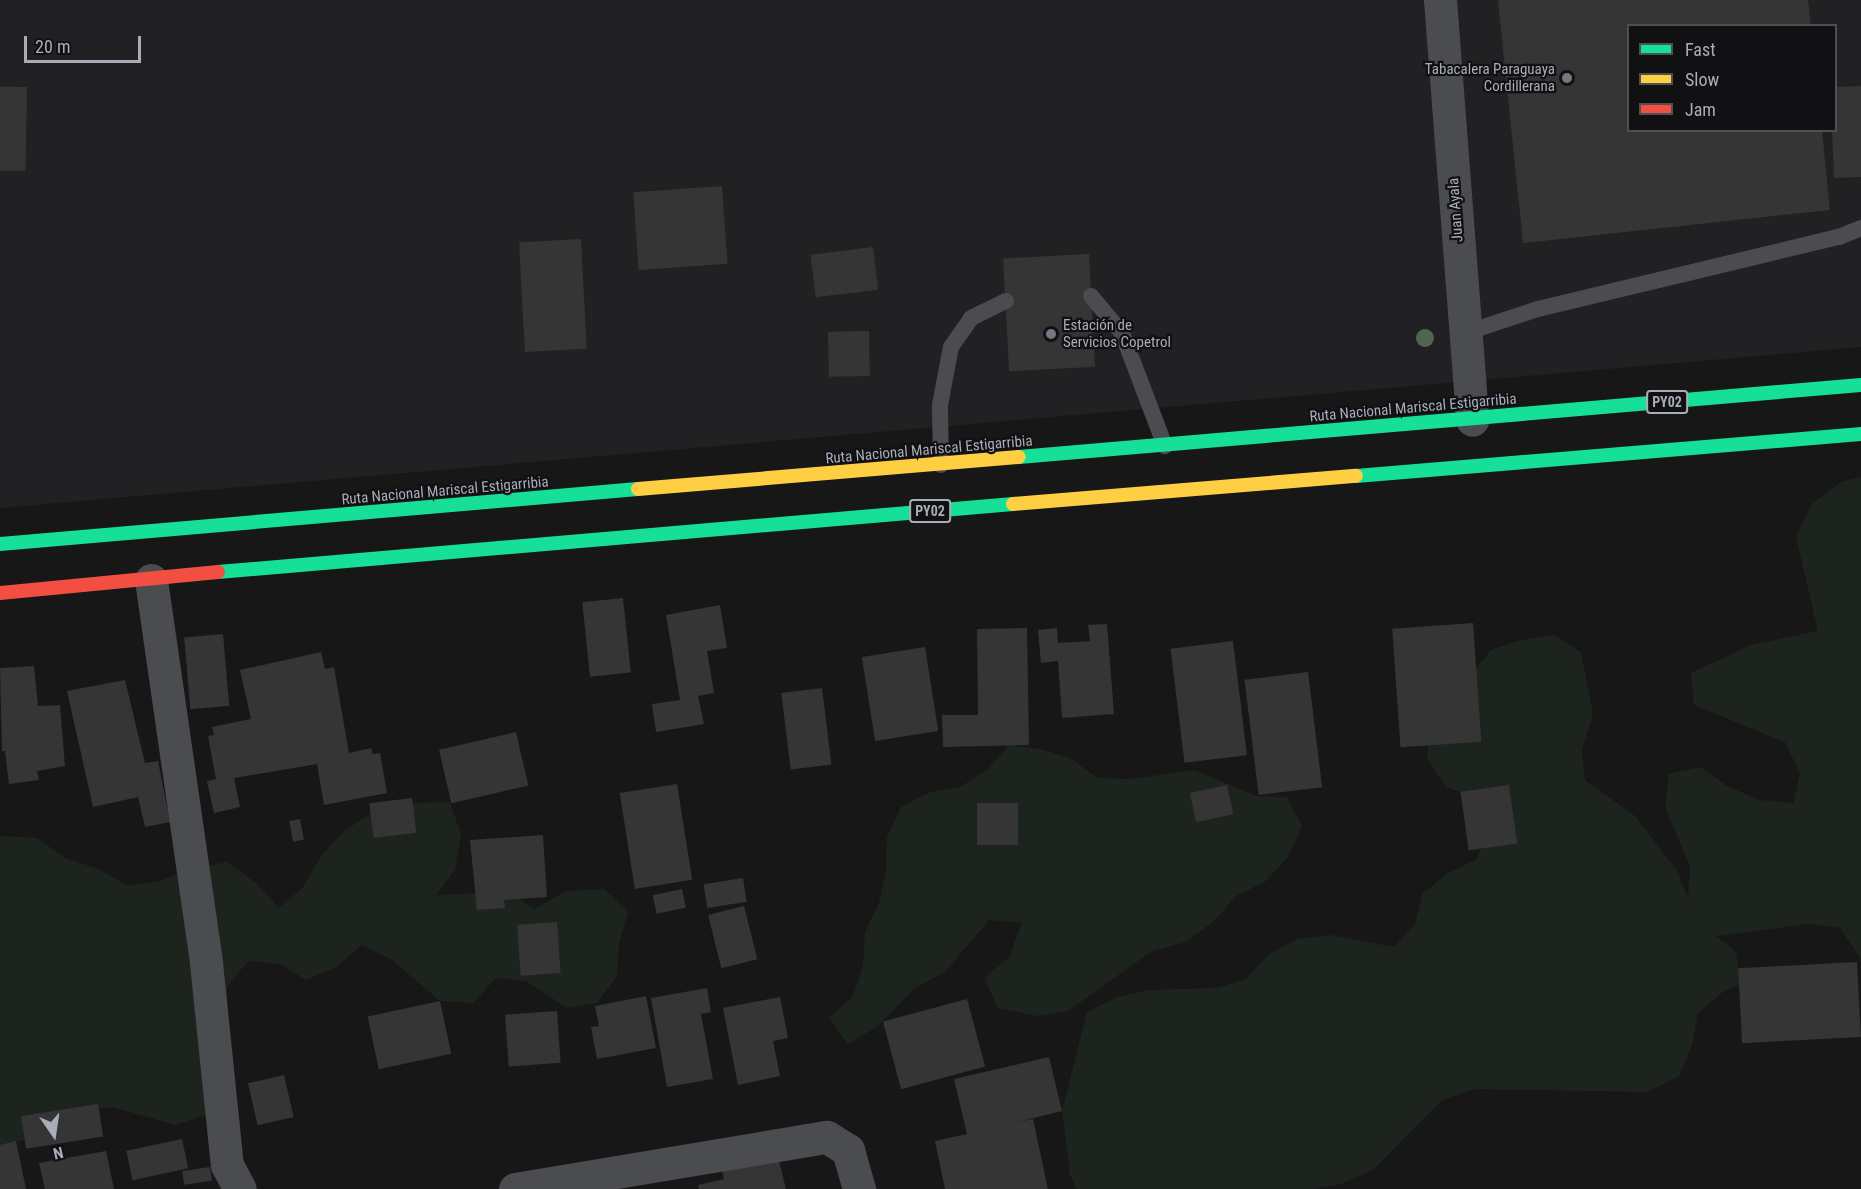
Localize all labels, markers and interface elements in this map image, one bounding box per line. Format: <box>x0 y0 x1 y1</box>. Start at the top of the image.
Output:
scale bar <box>27 24 144 62</box>
legend <box>1627 24 1837 132</box>
text: 20 m <box>35 36 70 57</box>
text: Fast <box>1685 39 1716 60</box>
place label: Tabacalera Paraguaya Cordillerana <box>1425 60 1555 95</box>
text: Slow <box>1685 69 1719 90</box>
marker: Tabacalera Paraguaya Cordillerana <box>1560 71 1574 85</box>
text: Jam <box>1685 99 1716 120</box>
street label: Juan Ayala <box>1445 177 1467 243</box>
place label: Estación de Servicios Copetrol <box>1063 316 1171 351</box>
marker: Estación de Servicios Copetrol <box>1044 327 1058 341</box>
street label: Ruta Nacional Mariscal Estigarribia <box>1309 390 1517 426</box>
road number: PY02 <box>1646 391 1688 413</box>
street label: Ruta Nacional Mariscal Estigarribia <box>825 432 1033 468</box>
street label: Ruta Nacional Mariscal Estigarribia <box>341 473 549 509</box>
road number: PY02 <box>909 500 951 522</box>
north arrow <box>24 1105 84 1165</box>
text: N <box>51 1143 65 1163</box>

